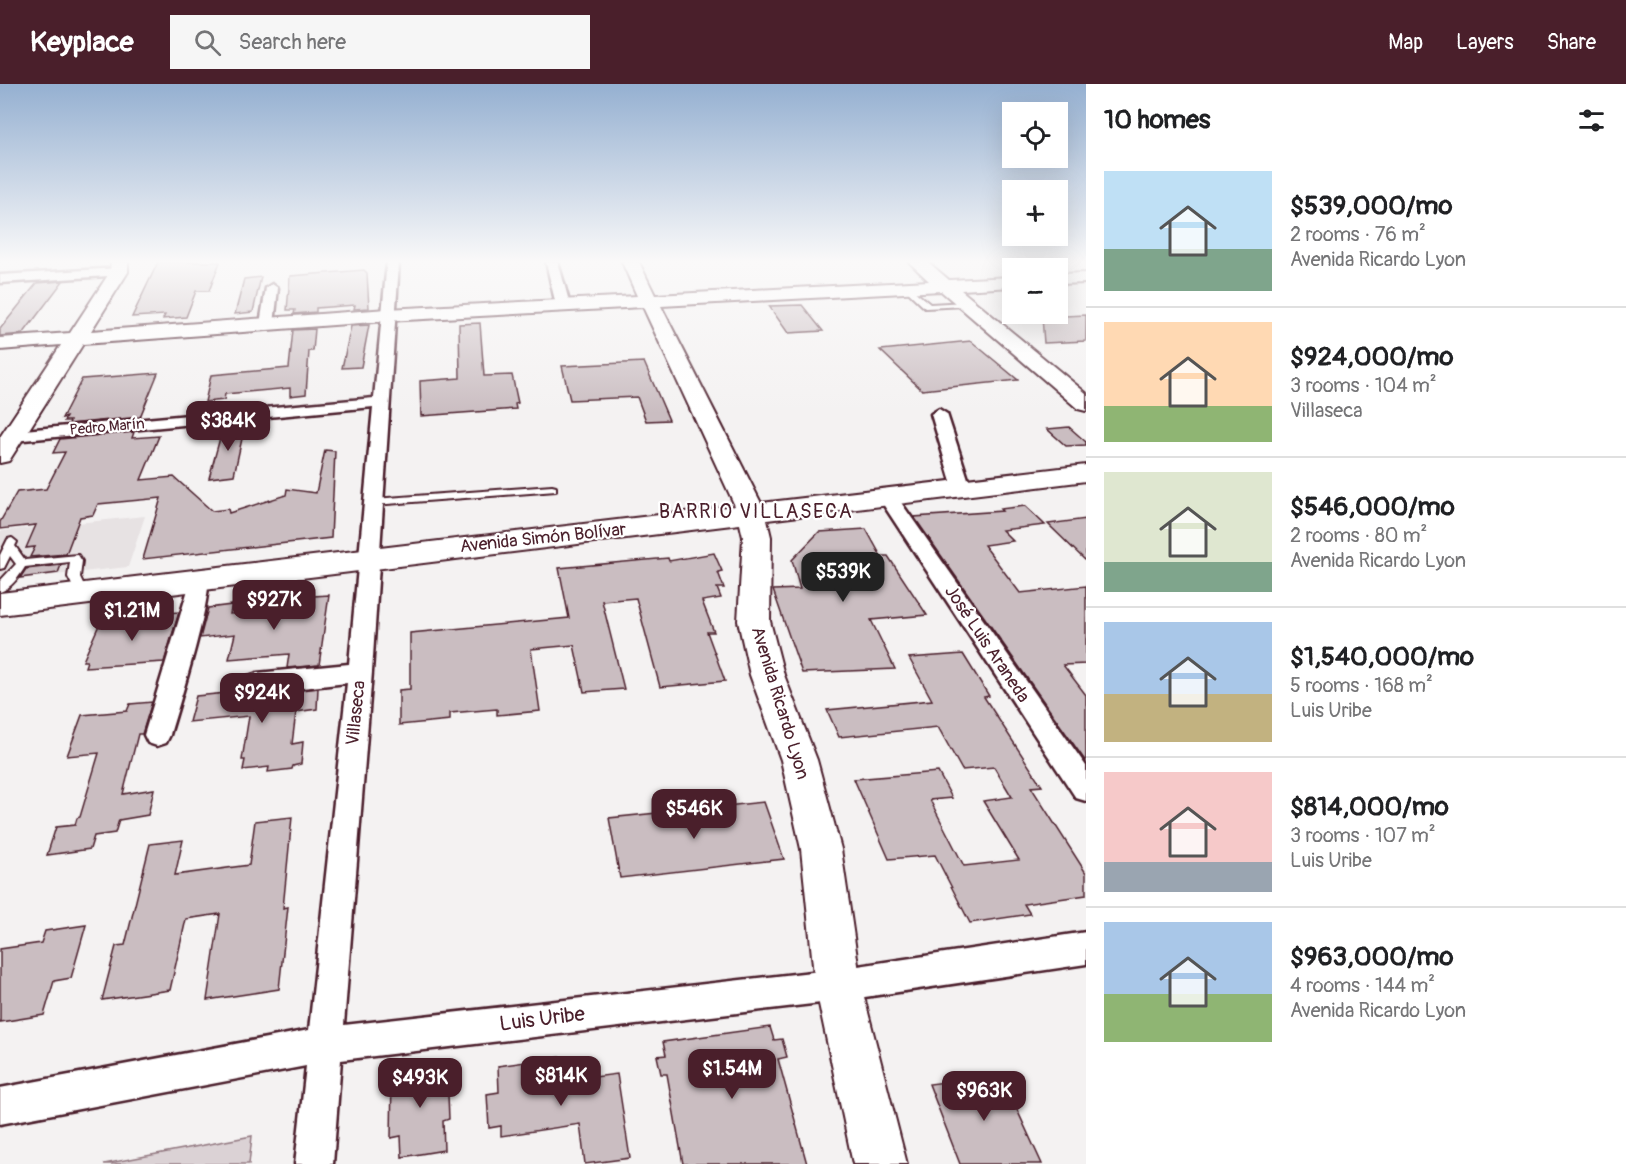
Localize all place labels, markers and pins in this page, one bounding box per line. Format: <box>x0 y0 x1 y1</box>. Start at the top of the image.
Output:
pin: $384K <box>186 401 270 452</box>
pin: $539K <box>801 552 885 603</box>
pin: $927K <box>232 580 316 631</box>
pin: $1.21M <box>83 591 181 642</box>
pin: $924K <box>220 673 304 724</box>
pin: $546K <box>652 789 736 840</box>
pin: $1.54M <box>683 1049 781 1100</box>
pin: $814K <box>519 1056 603 1107</box>
pin: $493K <box>378 1058 462 1109</box>
pin: $963K <box>942 1071 1026 1122</box>

